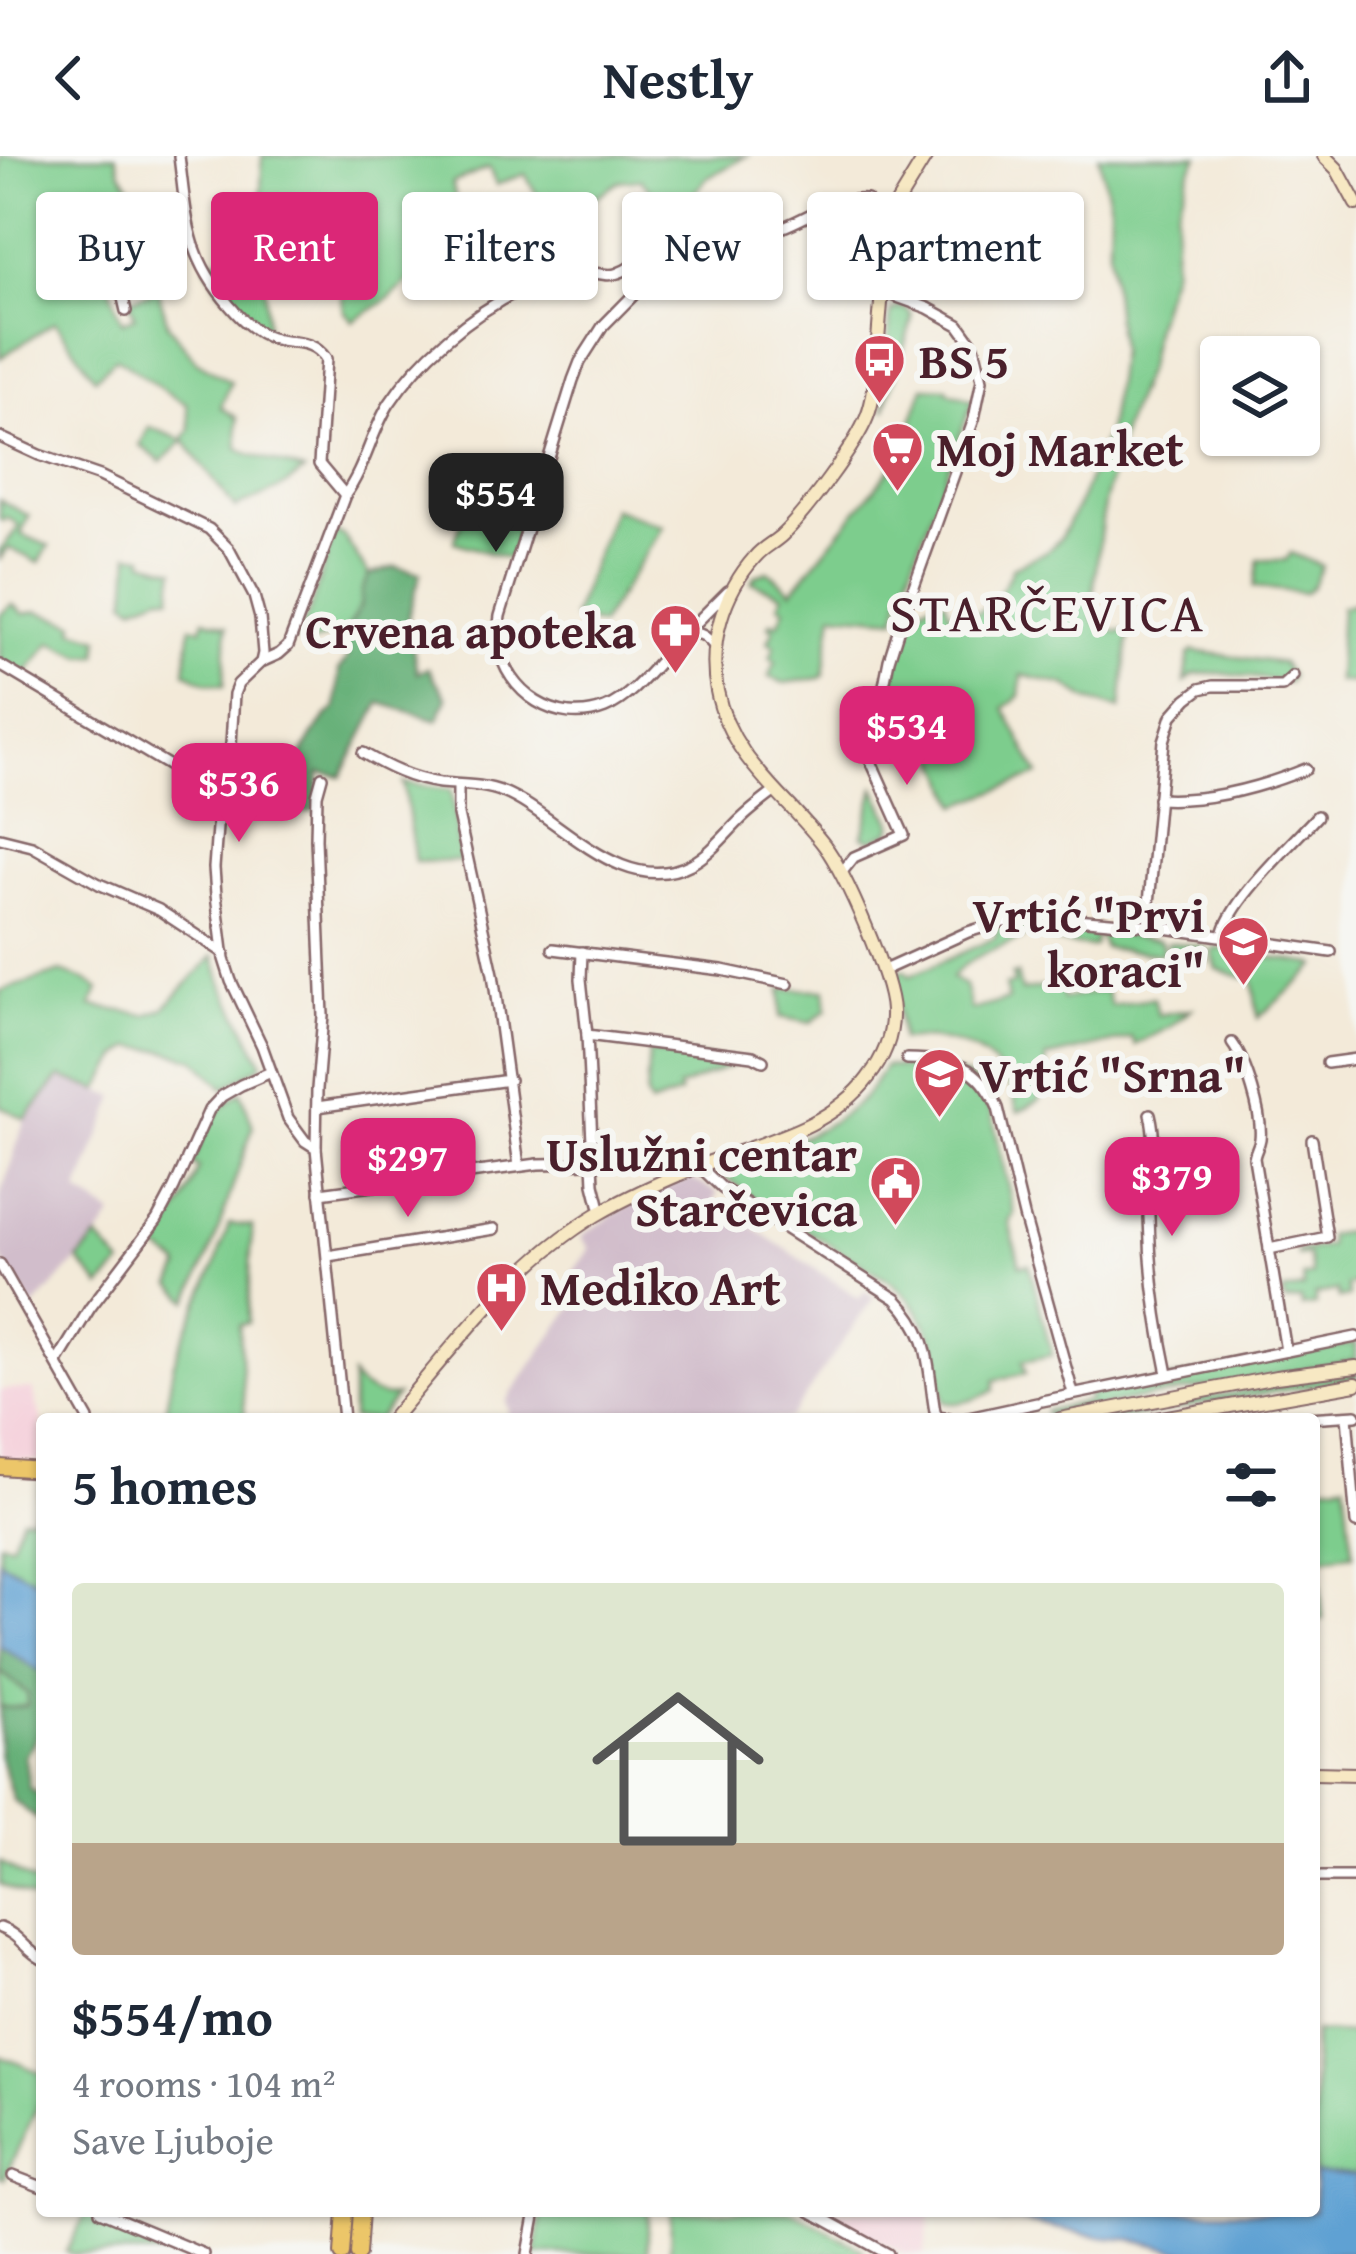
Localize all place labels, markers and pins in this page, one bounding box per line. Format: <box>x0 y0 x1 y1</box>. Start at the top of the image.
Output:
place label: BS 5 <box>919 325 1009 396</box>
bus stop icon: BS 5 <box>852 332 908 406</box>
place label: Moj Market <box>936 413 1184 484</box>
supermarket icon: Moj Market <box>869 420 925 494</box>
pin: $554 <box>425 453 567 555</box>
place label: Crvena apoteka <box>305 595 636 666</box>
pharmacy icon: Crvena apoteka <box>647 602 703 676</box>
pin: $534 <box>836 686 978 788</box>
pin: $536 <box>168 743 310 845</box>
place label: Vrtić "Prvi koraci" <box>972 879 1205 1005</box>
school or university icon: Vrtić "Prvi koraci" <box>1216 914 1272 988</box>
place label: Vrtić "Srna" <box>979 1039 1246 1110</box>
school or university icon: Vrtić "Srna" <box>912 1046 968 1120</box>
pin: $297 <box>337 1118 479 1220</box>
place label: Uslužni centar Starčevica <box>546 1118 857 1244</box>
pin: $379 <box>1101 1137 1243 1239</box>
public building icon: Uslužni centar Starčevica <box>868 1153 924 1227</box>
place label: Mediko Art <box>540 1252 781 1323</box>
hospital icon: Mediko Art <box>473 1259 529 1333</box>

